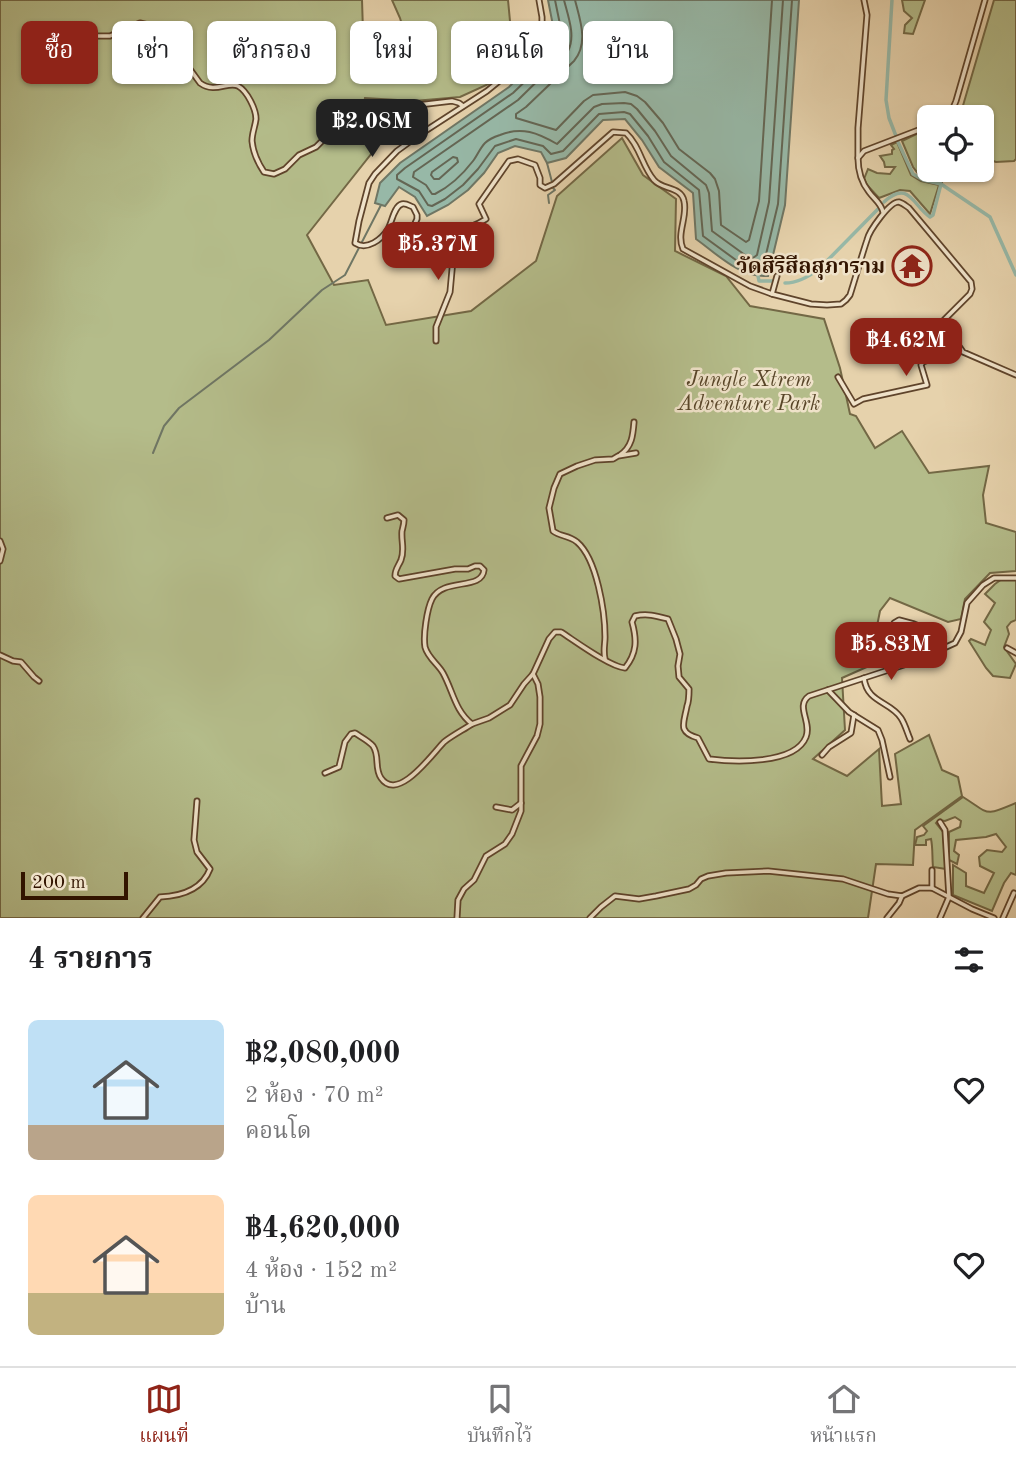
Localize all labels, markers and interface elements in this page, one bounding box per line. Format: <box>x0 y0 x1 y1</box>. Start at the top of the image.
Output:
chip: ซื้อ <box>21 21 98 84</box>
chip: เช่า <box>112 21 193 84</box>
chip: ตัวกรอง <box>207 21 336 84</box>
chip: ใหม่ <box>350 21 437 84</box>
chip: คอนโด <box>451 21 569 84</box>
chip: บ้าน <box>583 21 673 84</box>
pin: ฿2.08M <box>315 100 429 159</box>
map controls <box>917 105 994 182</box>
button: locate <box>917 105 994 182</box>
text: ฿2.08M <box>332 110 412 133</box>
pin: ฿5.37M <box>381 222 495 282</box>
text: ฿5.37M <box>398 233 478 256</box>
temple icon: วัดสิริสีลสุภาราม <box>891 245 933 287</box>
place label: วัดสิริสีลสุภาราม <box>736 254 885 280</box>
pin: ฿4.62M <box>849 318 963 378</box>
text: ฿4.62M <box>866 329 946 352</box>
park label: Jungle Xtrem Adventure Park <box>677 370 820 415</box>
pin: ฿5.83M <box>834 622 948 682</box>
text: ฿5.83M <box>851 633 931 656</box>
scale bar <box>21 869 128 901</box>
text: 200 m <box>32 874 85 893</box>
icon: filters <box>950 941 988 979</box>
text: 4 รายการ <box>28 945 153 975</box>
text: ฿2,080,000 <box>245 1039 400 1069</box>
icon: home <box>84 1048 168 1132</box>
icon: heart <box>950 1071 988 1109</box>
text: 2 ห้อง · 70 m² <box>245 1084 384 1107</box>
text: คอนโด <box>245 1120 312 1143</box>
text: ฿4,620,000 <box>245 1214 400 1244</box>
icon: home <box>84 1223 168 1307</box>
icon: heart <box>950 1246 988 1284</box>
text: 4 ห้อง · 152 m² <box>245 1259 397 1282</box>
text: บ้าน <box>245 1295 286 1318</box>
tab: แผนที่ <box>139 1380 189 1452</box>
tab: บันทึกไว้ <box>467 1380 532 1452</box>
tab: หน้าแรก <box>810 1380 877 1452</box>

